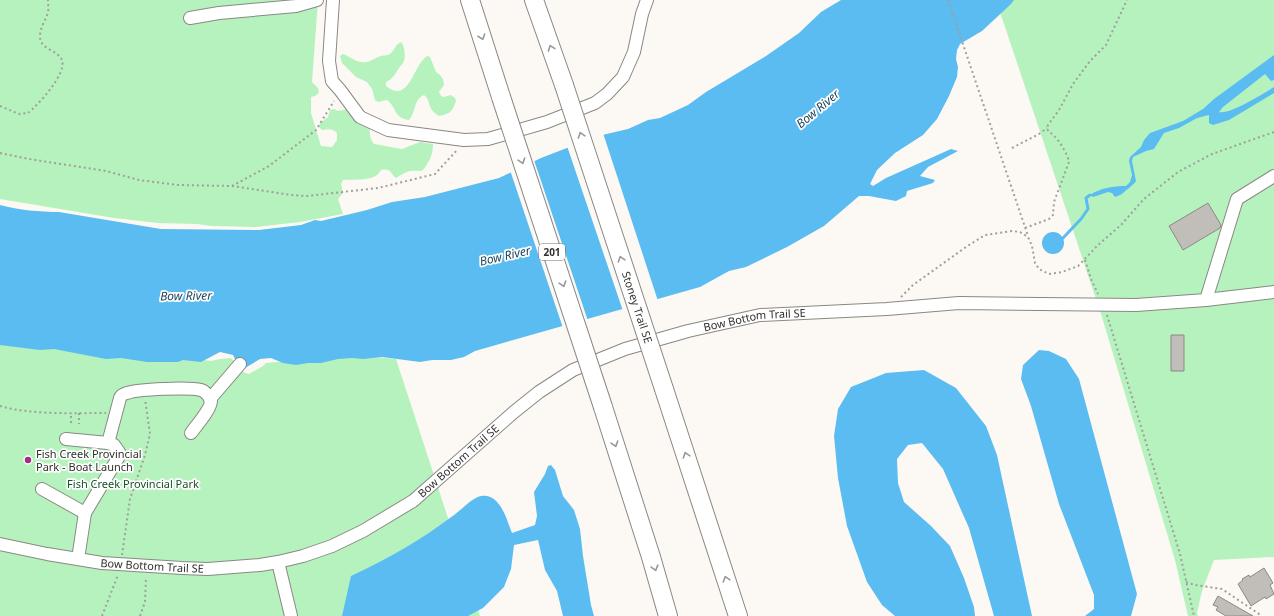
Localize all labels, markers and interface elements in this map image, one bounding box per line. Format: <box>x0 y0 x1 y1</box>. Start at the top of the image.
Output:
one-way arrow <box>477 33 486 40</box>
one-way arrow <box>548 45 556 52</box>
water label: Bow River <box>792 85 844 132</box>
one-way arrow <box>577 132 586 139</box>
one-way arrow <box>518 157 526 164</box>
water label: Bow River <box>478 241 533 270</box>
road number: 201 <box>539 244 565 260</box>
one-way arrow <box>618 256 626 263</box>
street label: Stoney Trail SE <box>619 269 656 345</box>
one-way arrow <box>558 281 567 288</box>
water label: Bow River <box>160 287 213 304</box>
street label: Bow Bottom Trail SE <box>702 305 806 334</box>
street label: Bow Bottom Trail SE <box>414 421 502 500</box>
one-way arrow <box>610 441 619 448</box>
place label: Fish Creek Provincial Park - Boat Launch <box>36 446 142 474</box>
one-way arrow <box>682 452 691 459</box>
marker: Fish Creek Provincial Park - Boat Launch <box>23 455 33 465</box>
park label: Fish Creek Provincial Park <box>67 476 199 491</box>
street label: Bow Bottom Trail SE <box>100 555 204 576</box>
one-way arrow <box>650 565 659 572</box>
one-way arrow <box>723 575 731 582</box>

